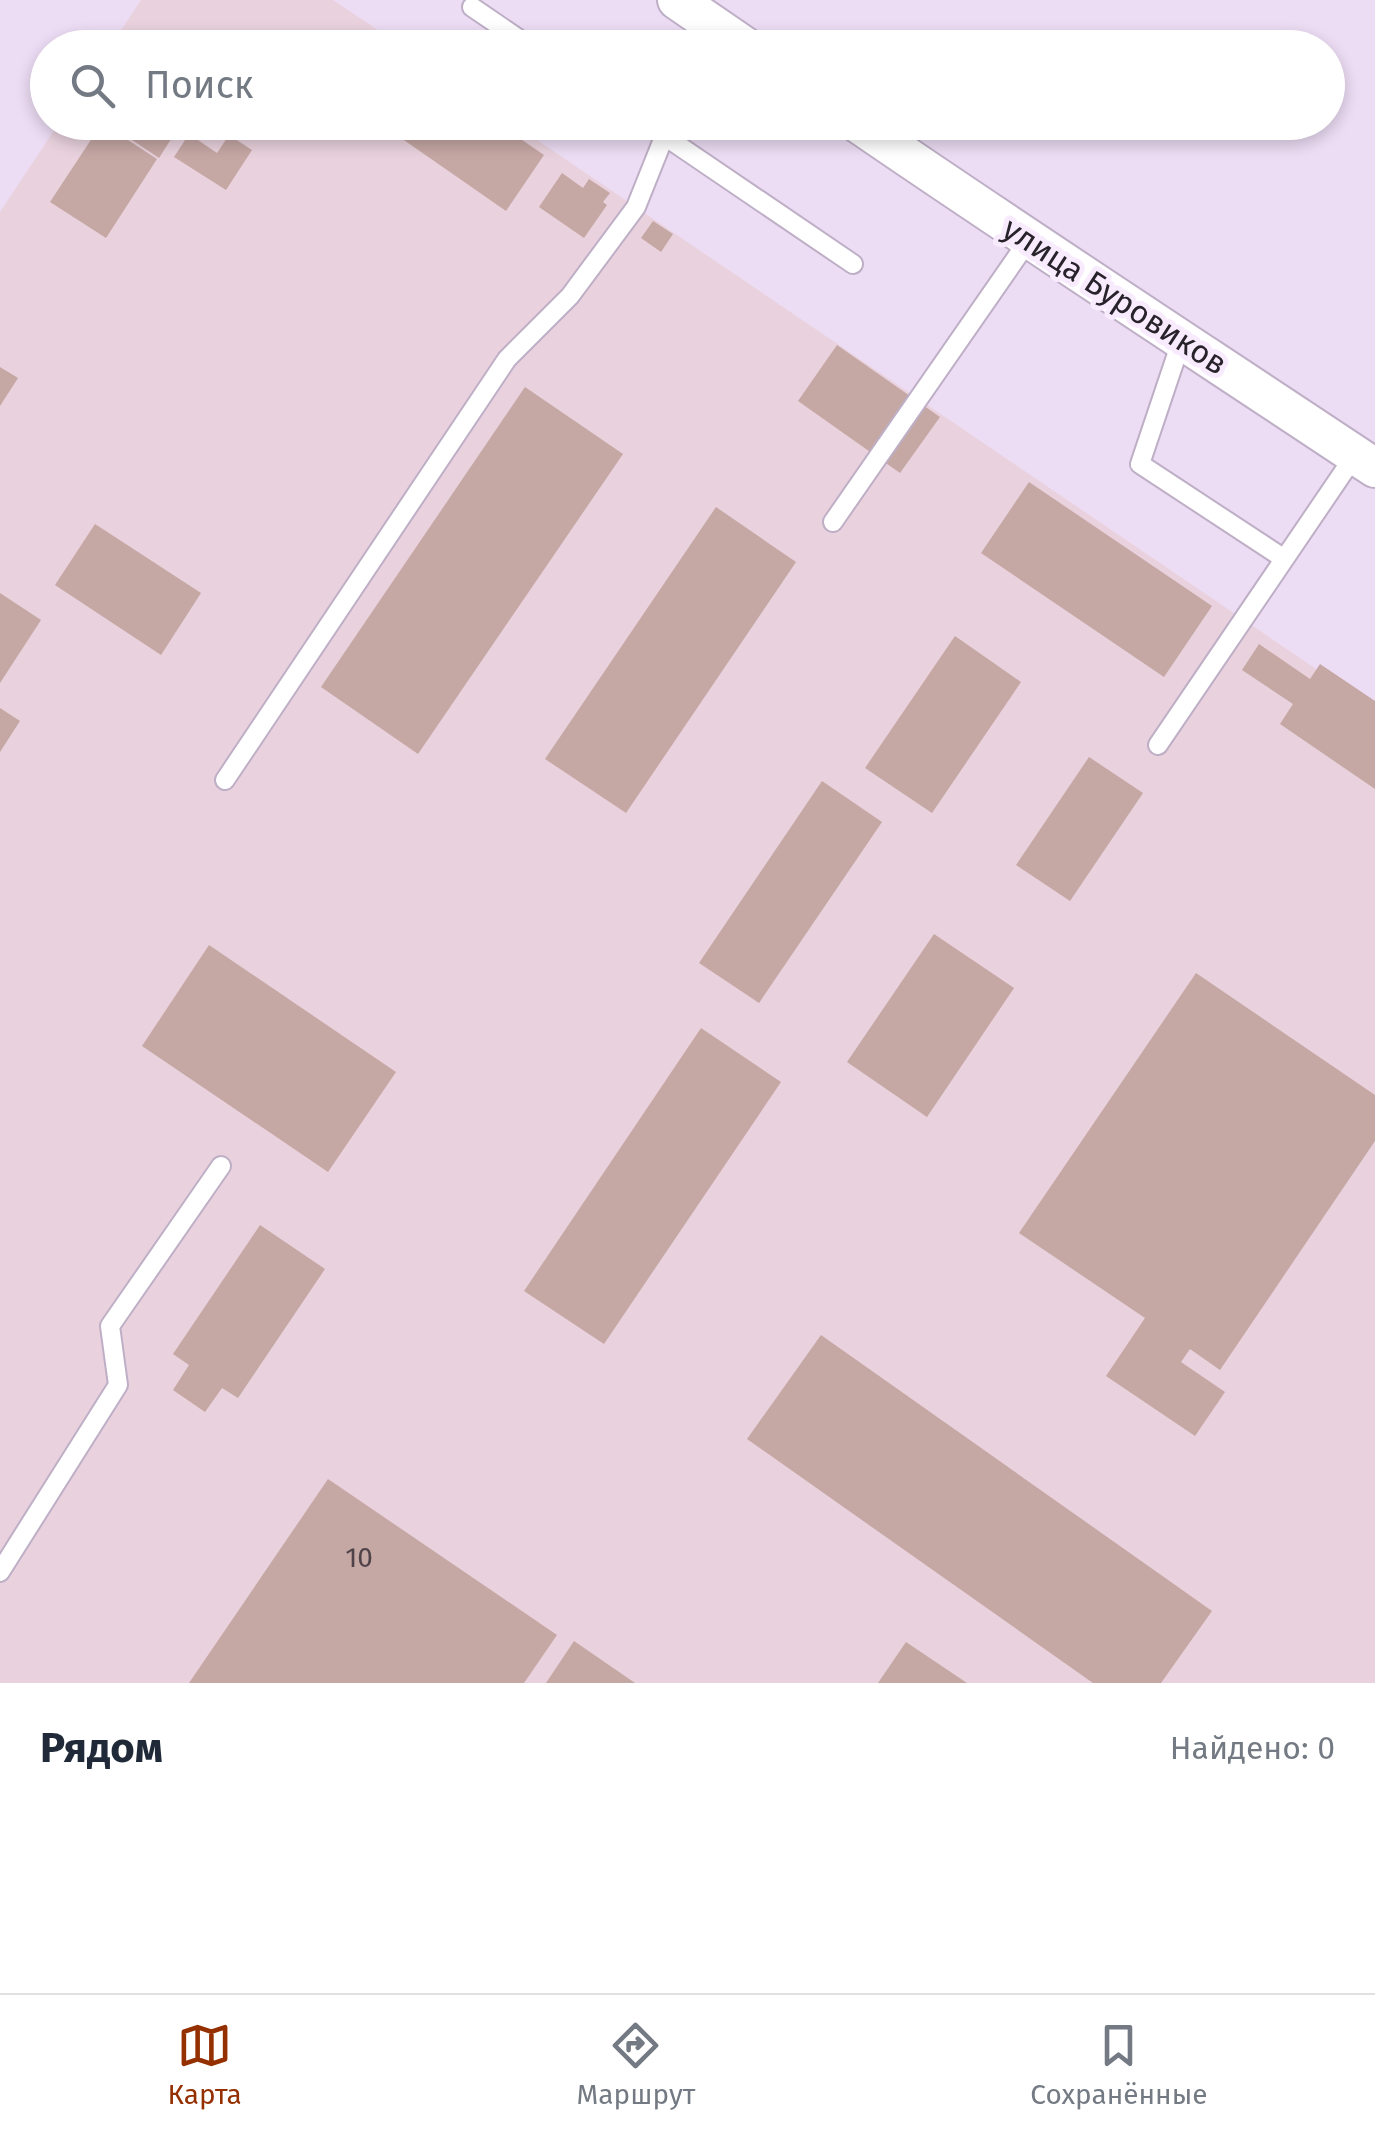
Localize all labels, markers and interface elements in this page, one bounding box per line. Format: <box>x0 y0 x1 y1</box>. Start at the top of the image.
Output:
search box <box>30 30 1345 140</box>
icon: search <box>65 58 120 113</box>
text: Поиск <box>145 62 254 108</box>
street label: улица Буровиков <box>996 209 1234 383</box>
house number: 10 <box>345 1541 373 1574</box>
text: Рядом <box>40 1723 163 1773</box>
text: Найдено: 0 <box>1170 1729 1335 1767</box>
tab: Карта <box>167 2018 242 2111</box>
tab: Маршрут <box>577 2018 695 2111</box>
tab: Сохранённые <box>1030 2018 1208 2111</box>

